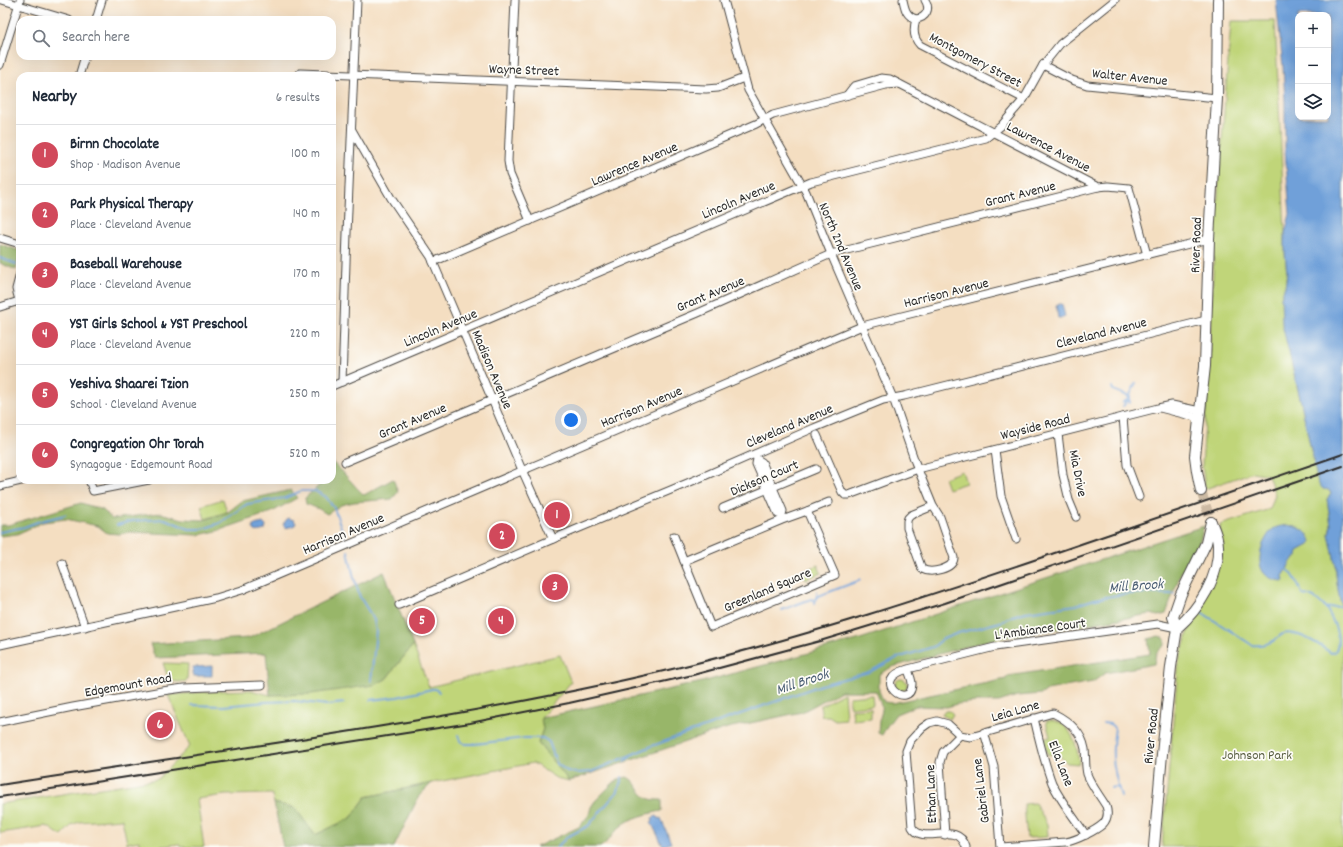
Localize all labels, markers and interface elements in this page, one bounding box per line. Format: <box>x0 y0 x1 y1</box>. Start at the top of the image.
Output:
map controls <box>1295 12 1331 120</box>
button: + <box>1295 12 1331 48</box>
search box <box>16 16 336 60</box>
icon: search <box>30 27 52 49</box>
text: Search here <box>62 27 130 49</box>
street label: Montgomery Street <box>925 28 1025 94</box>
button: − <box>1295 48 1331 84</box>
street label: Wayne Street <box>489 60 559 82</box>
street label: Walter Avenue <box>1091 64 1169 92</box>
button: layers <box>1295 84 1331 120</box>
text: Nearby <box>32 86 76 110</box>
text: 6 results <box>276 89 320 108</box>
street label: Lawrence Avenue <box>1003 117 1094 178</box>
text: Birnn Chocolate <box>70 134 159 156</box>
street label: Lawrence Avenue <box>588 138 681 192</box>
text: 1 <box>44 145 46 164</box>
text: 100 m <box>291 145 320 164</box>
text: Shop · Madison Avenue <box>70 156 180 175</box>
street label: Lincoln Avenue <box>699 176 779 225</box>
street label: Grant Avenue <box>983 177 1058 213</box>
text: Park Physical Therapy <box>70 194 193 216</box>
street label: North 2nd Avenue <box>813 200 868 294</box>
text: 2 <box>42 205 48 224</box>
text: 140 m <box>293 205 320 224</box>
text: Place · Cleveland Avenue <box>70 216 191 235</box>
street label: River Road <box>1186 217 1208 273</box>
text: Baseball Warehouse <box>70 254 182 276</box>
text: 3 <box>42 265 48 284</box>
text: 170 m <box>293 265 320 284</box>
street label: Grant Avenue <box>674 272 748 318</box>
street label: Harrison Avenue <box>902 274 991 314</box>
text: Place · Cleveland Avenue <box>70 276 191 295</box>
street label: Lincoln Avenue <box>401 304 481 353</box>
street label: Cleveland Avenue <box>1054 313 1149 355</box>
text: YST Girls School & YST Preschool <box>70 314 247 336</box>
text: 4 <box>42 325 48 344</box>
text: 220 m <box>290 325 320 344</box>
street label: Madison Avenue <box>466 327 517 412</box>
text: Place · Cleveland Avenue <box>70 336 191 355</box>
text: Yeshiva Shaarei Tzion <box>70 374 189 396</box>
street label: Harrison Avenue <box>598 382 686 434</box>
text: 5 <box>42 385 48 404</box>
text: 250 m <box>289 385 320 404</box>
text: School · Cleveland Avenue <box>70 396 197 415</box>
street label: Grant Avenue <box>376 399 450 445</box>
street label: Cleveland Avenue <box>743 399 836 454</box>
your location <box>561 410 581 430</box>
street label: Wayside Road <box>999 410 1072 446</box>
text: Congregation Ohr Torah <box>70 434 204 456</box>
text: 6 <box>42 445 48 464</box>
text: 520 m <box>289 445 320 464</box>
street label: Mia Drive <box>1063 448 1091 499</box>
street label: Dickson Court <box>728 455 802 502</box>
text: Synagogue · Edgemount Road <box>70 456 212 475</box>
pin: 1 <box>544 500 570 530</box>
street label: Harrison Avenue <box>300 509 388 561</box>
pin: 2 <box>489 521 515 551</box>
street label: Greenland Square <box>721 563 815 618</box>
pin: 3 <box>542 572 568 602</box>
water label: Mill Brook <box>1108 574 1166 600</box>
pin: 5 <box>409 606 435 636</box>
pin: 4 <box>488 606 514 636</box>
street label: L'Ambiance Court <box>993 614 1087 646</box>
water label: Mill Brook <box>773 663 834 702</box>
street label: Edgemount Road <box>83 668 173 703</box>
street label: Leia Lane <box>989 696 1042 728</box>
street label: River Road <box>1139 707 1165 765</box>
pin: 6 <box>147 710 173 740</box>
street label: Ella Lane <box>1042 738 1078 790</box>
park label: Johnson Park <box>1222 746 1292 766</box>
street label: Gabriel Lane <box>968 757 996 824</box>
street label: Ethan Lane <box>921 764 943 824</box>

